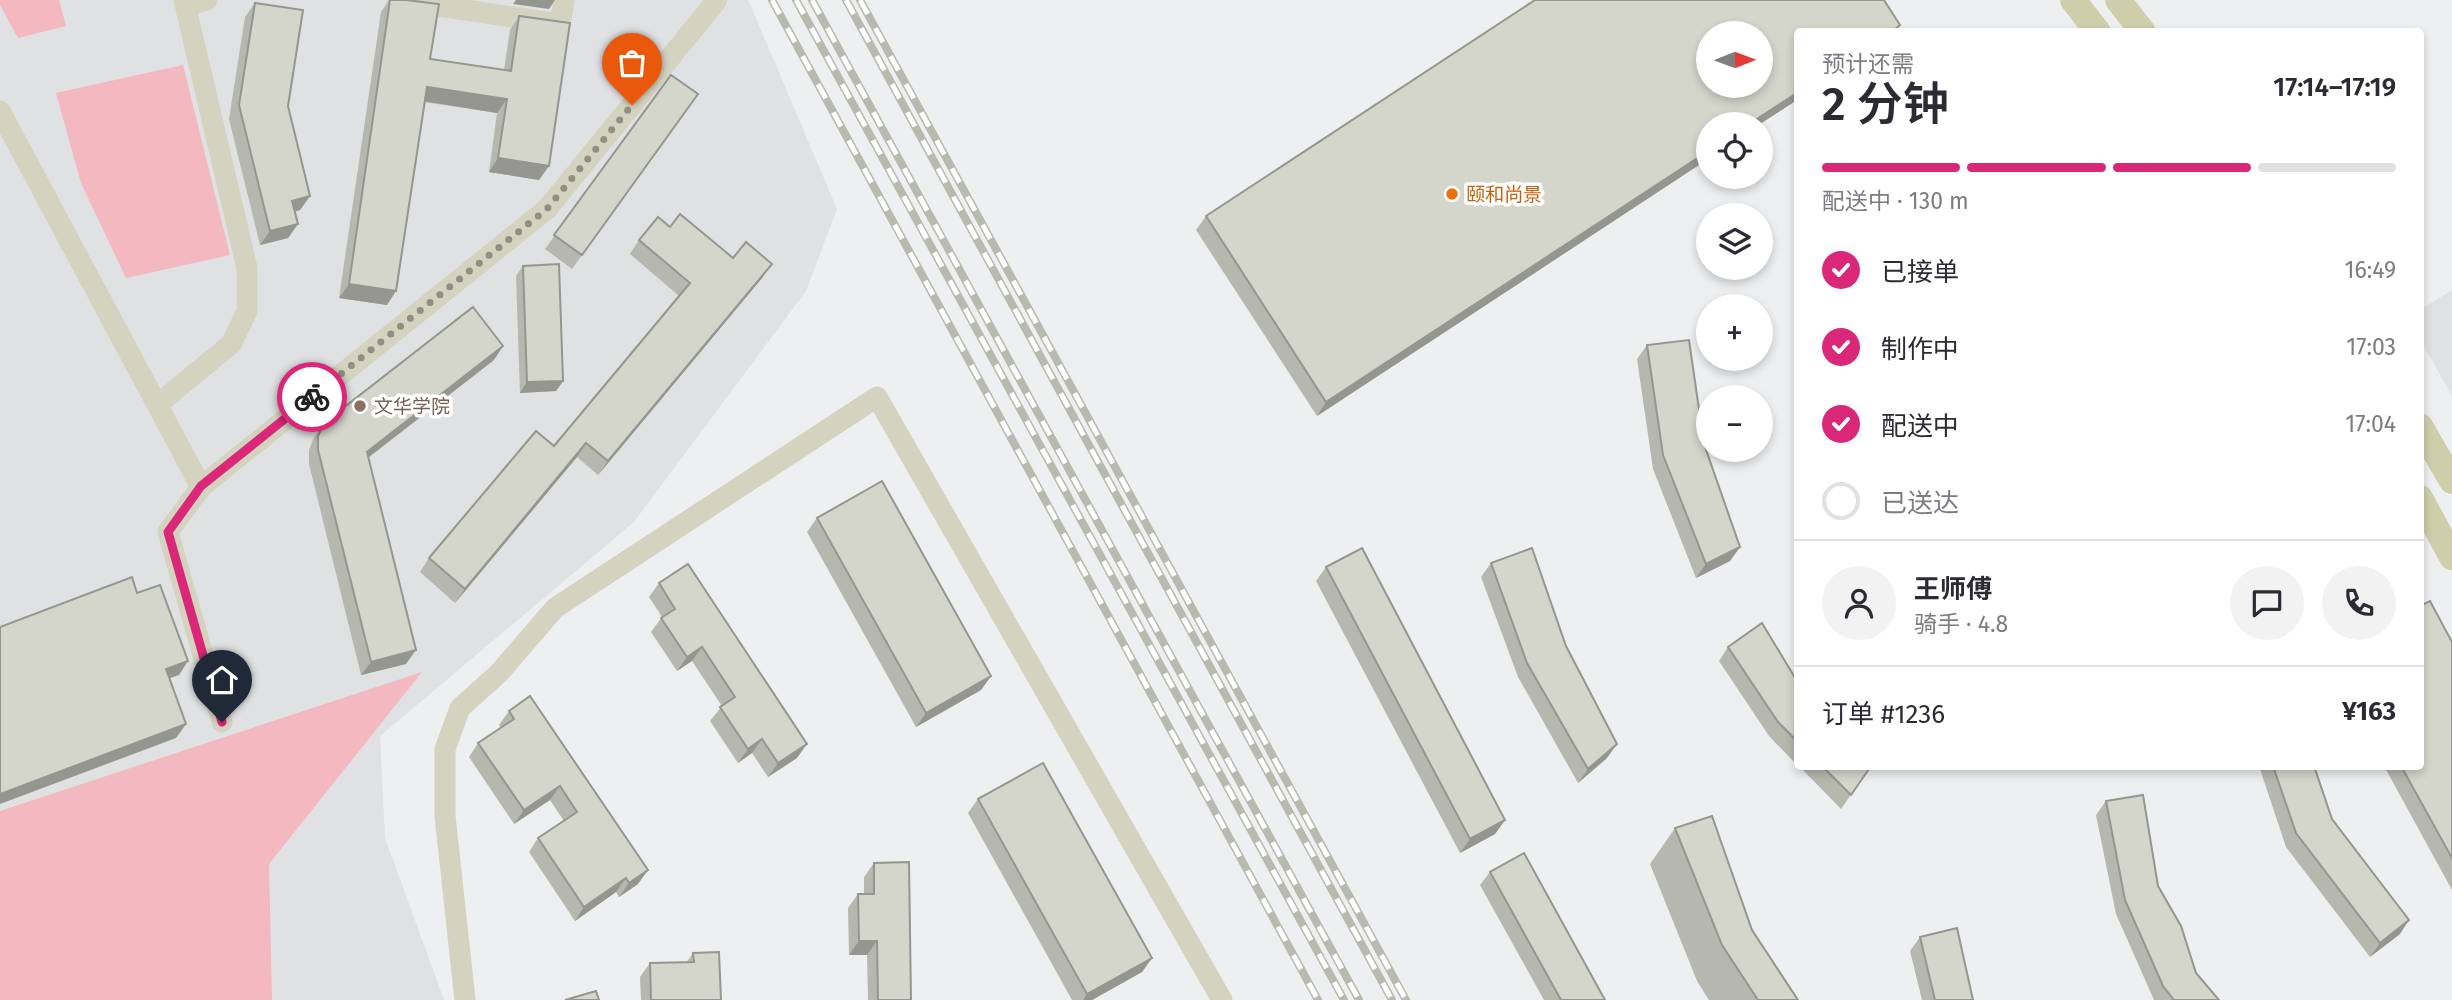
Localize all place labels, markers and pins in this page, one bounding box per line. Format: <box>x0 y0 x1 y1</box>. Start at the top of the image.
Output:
pin <box>602 33 662 105</box>
place label: 颐和尚景 <box>1466 183 1542 206</box>
marker: 颐和尚景 <box>1444 186 1460 202</box>
place label: 文华学院 <box>374 395 450 418</box>
marker: 文华学院 <box>352 398 368 414</box>
pin <box>192 650 252 722</box>

